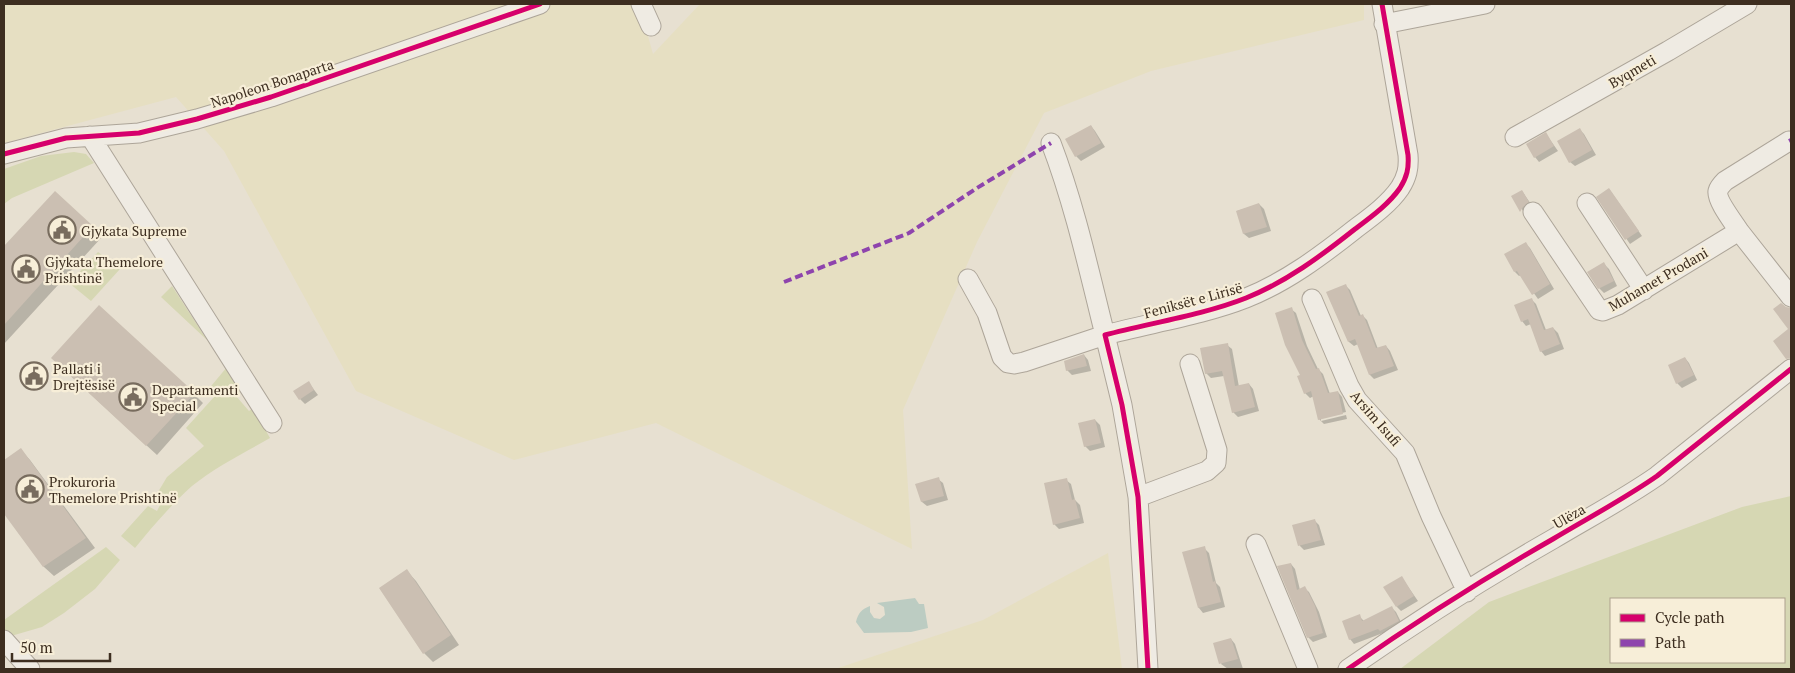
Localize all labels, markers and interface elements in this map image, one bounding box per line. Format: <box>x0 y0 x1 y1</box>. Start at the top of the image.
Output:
street label: Byqmeti <box>1605 50 1659 92</box>
street label: Napoleon Bonaparta <box>208 54 336 112</box>
public building icon: Gjykata Supreme <box>47 215 77 245</box>
place label: Gjykata Supreme <box>81 221 187 240</box>
street label: Muhamet Prodani <box>1605 243 1711 315</box>
place label: Gjykata Themelore Prishtinë <box>45 252 163 287</box>
public building icon: Gjykata Themelore Prishtinë <box>11 254 41 284</box>
street label: Feniksët e Lirisë <box>1142 278 1244 322</box>
place label: Pallati i Drejtësisë <box>53 359 115 394</box>
public building icon: Pallati i Drejtësisë <box>19 361 49 391</box>
place label: Departamenti Special <box>152 380 238 415</box>
public building icon: Departamenti Special <box>118 382 148 412</box>
street label: Arsim Isufi <box>1346 386 1406 450</box>
place label: Prokuroria Themelore Prishtinë <box>49 472 177 507</box>
public building icon: Prokuroria Themelore Prishtinë <box>15 474 45 504</box>
street label: Ulëza <box>1549 499 1589 533</box>
legend <box>1610 598 1785 663</box>
text: Cycle path <box>1655 607 1725 627</box>
scale bar <box>12 630 110 662</box>
text: Path <box>1655 632 1686 652</box>
text: 50 m <box>20 637 53 657</box>

